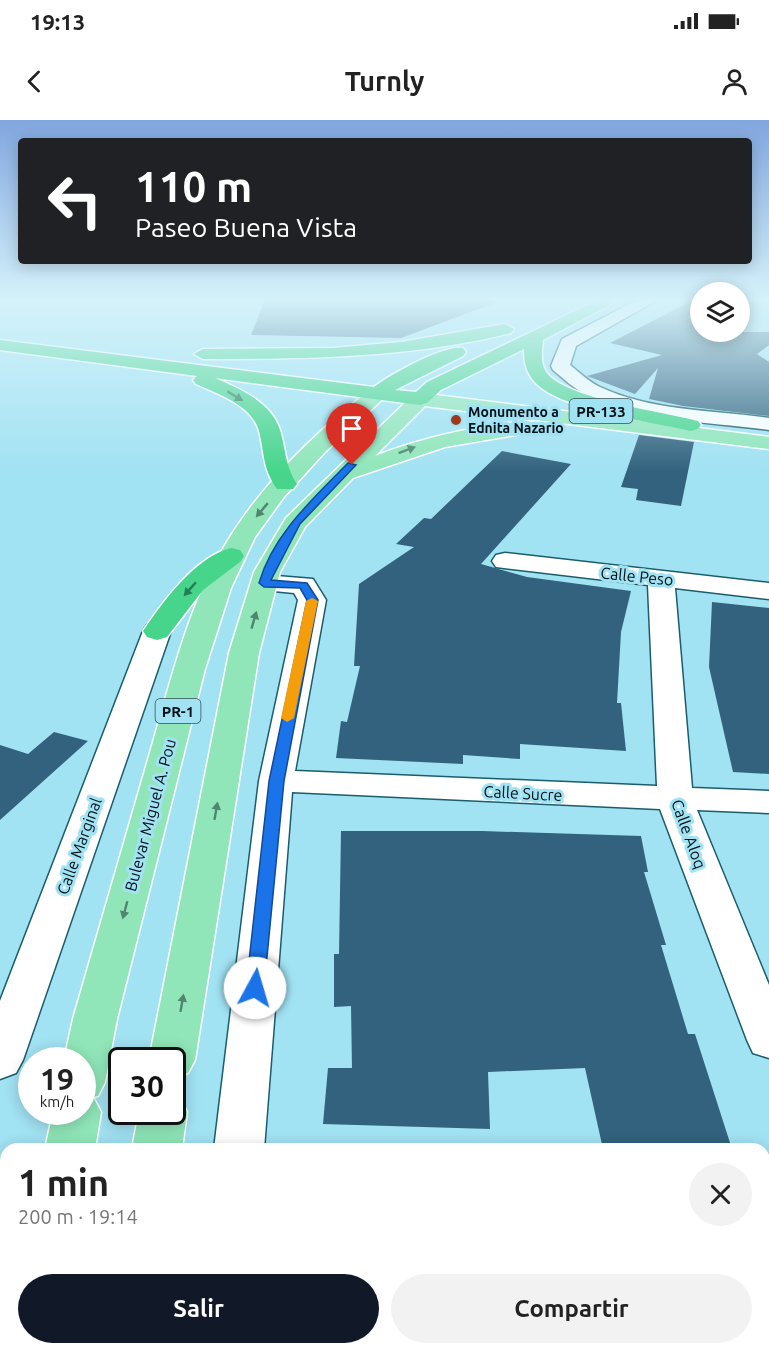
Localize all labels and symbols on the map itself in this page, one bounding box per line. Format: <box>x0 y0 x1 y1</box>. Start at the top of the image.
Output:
one-way arrow <box>227 391 244 401</box>
road number: PR-133 <box>570 399 632 423</box>
pin <box>326 403 377 465</box>
place label: Monumento a Ednita Nazario <box>468 404 564 436</box>
marker: Monumento a Ednita Nazario <box>449 413 463 427</box>
one-way arrow <box>399 445 417 455</box>
one-way arrow <box>255 502 268 518</box>
street label: Calle Peso <box>600 563 674 589</box>
one-way arrow <box>184 581 197 596</box>
one-way arrow <box>250 611 259 629</box>
road number: PR-1 <box>156 699 201 723</box>
street label: Bulevar Miguel A. Pou <box>121 737 179 893</box>
street label: Calle Sucre <box>483 782 563 804</box>
street label: Calle Marginal <box>53 795 105 897</box>
street label: Calle Aloq <box>668 797 710 871</box>
one-way arrow <box>212 801 221 820</box>
one-way arrow <box>119 901 129 919</box>
position arrow <box>223 956 287 1020</box>
one-way arrow <box>178 993 187 1012</box>
speed limit sign: 30 <box>108 1047 186 1125</box>

